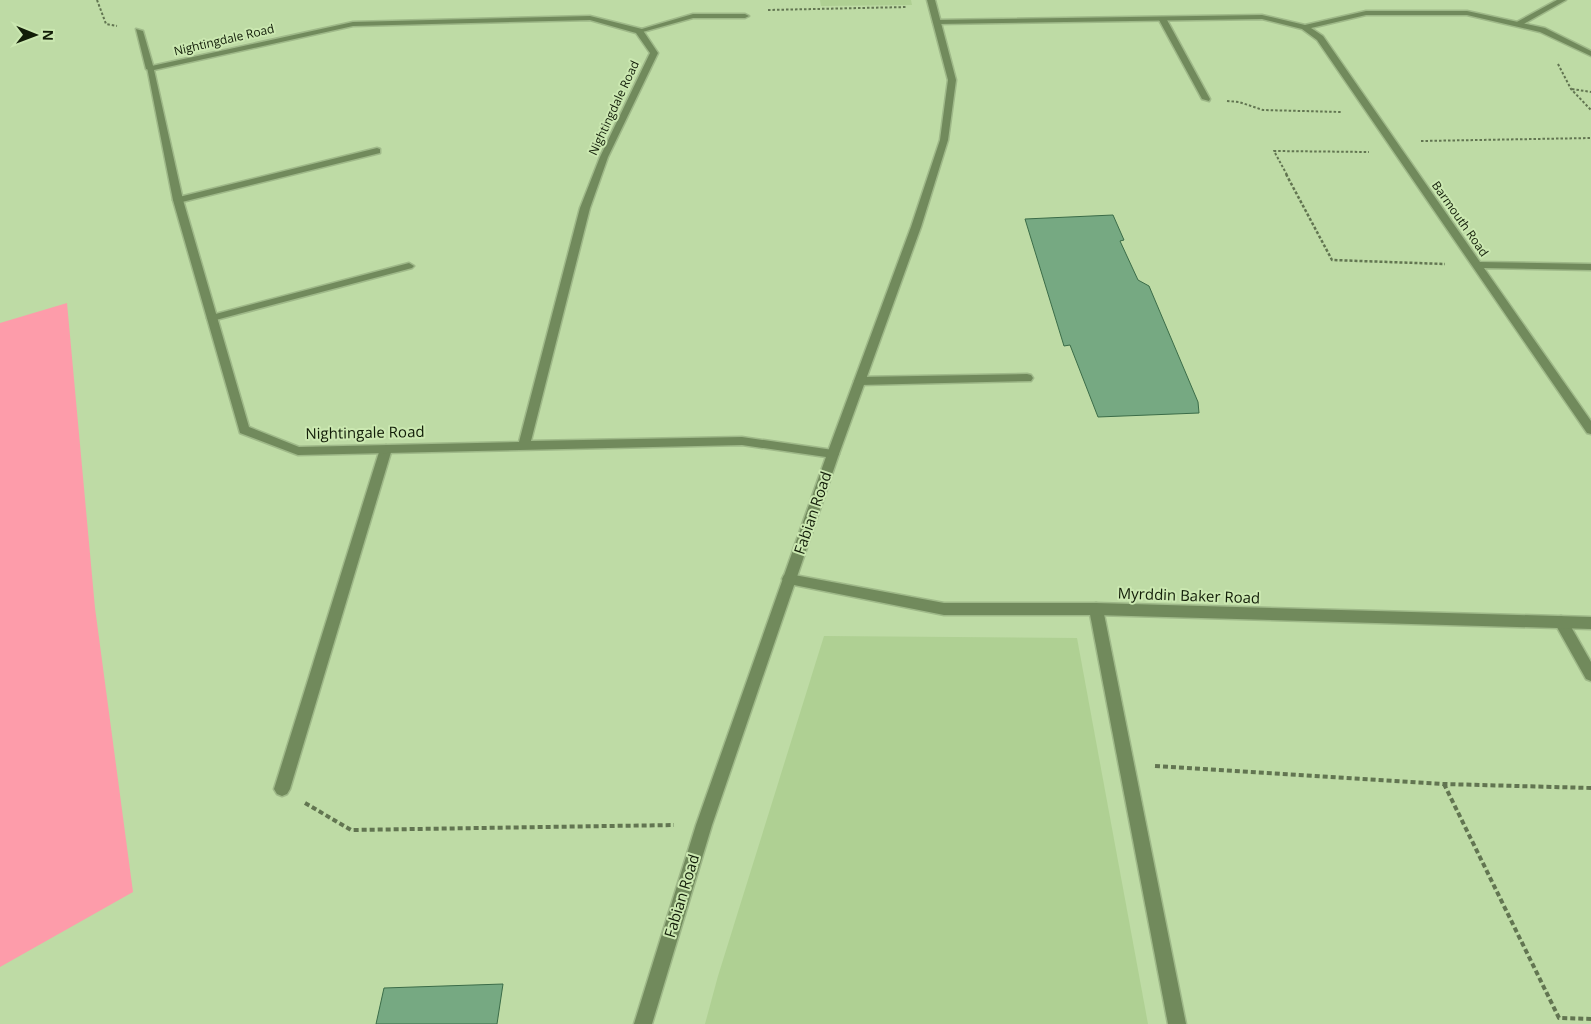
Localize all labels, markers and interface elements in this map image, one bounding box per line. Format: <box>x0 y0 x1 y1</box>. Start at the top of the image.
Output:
north arrow <box>10 10 60 60</box>
street label: Nightingdale Road <box>172 20 276 59</box>
text: N <box>39 29 58 41</box>
street label: Nightingdale Road <box>584 58 643 158</box>
street label: Barmouth Road <box>1428 178 1493 260</box>
street label: Nightingale Road <box>305 421 425 443</box>
street label: Fabian Road <box>789 469 836 557</box>
street label: Myrddin Baker Road <box>1117 583 1261 607</box>
street label: Fabian Road <box>659 852 703 940</box>

